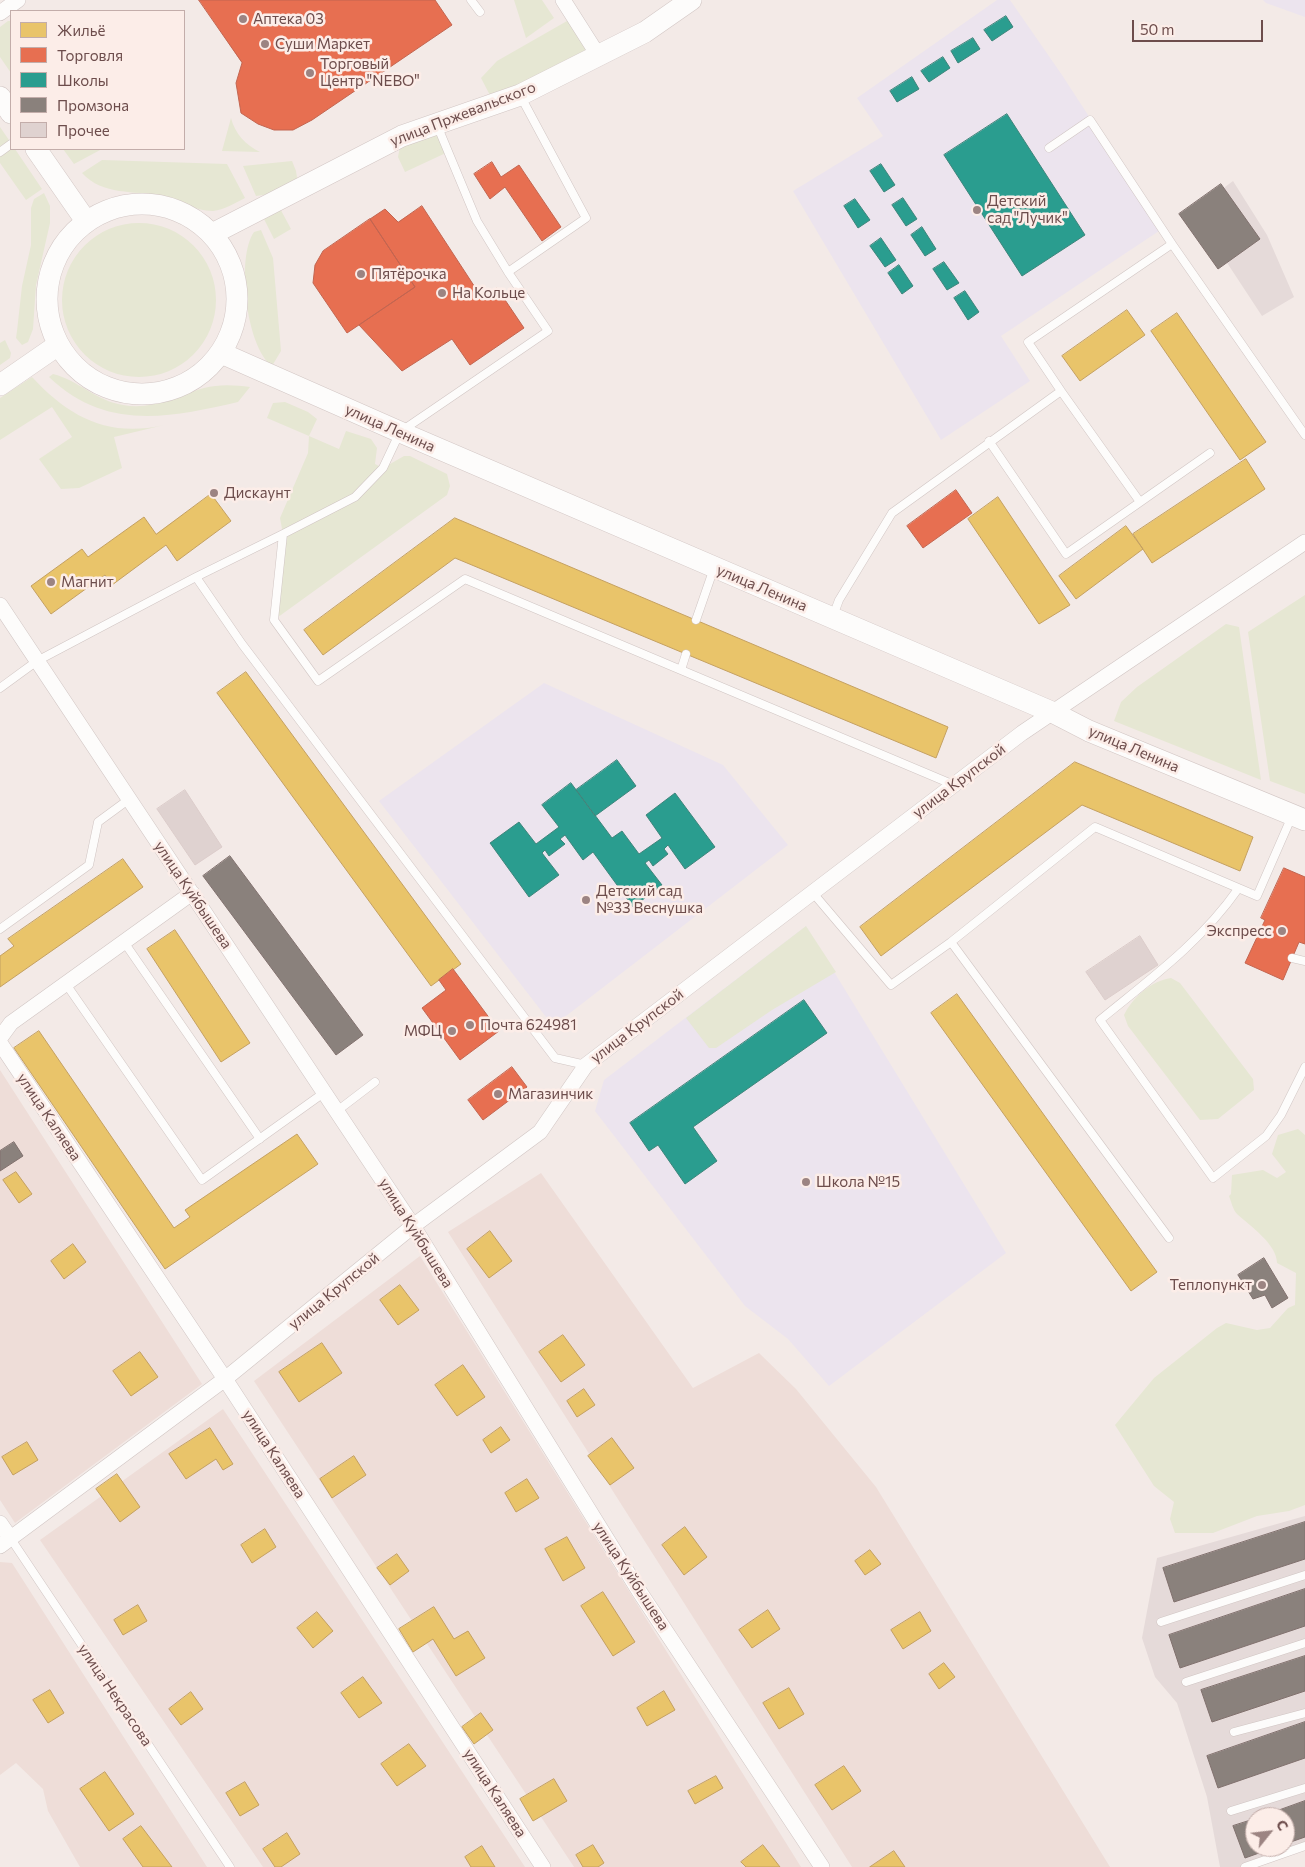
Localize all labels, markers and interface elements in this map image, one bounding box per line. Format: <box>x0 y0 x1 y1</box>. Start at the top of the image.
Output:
legend <box>10 10 185 150</box>
place label: Аптека 03 <box>253 10 324 28</box>
scale bar <box>1135 10 1266 42</box>
marker: Аптека 03 <box>237 13 249 25</box>
text: 50 m <box>1140 20 1174 38</box>
text: Жильё <box>57 21 105 39</box>
place label: Суши Маркет <box>275 35 370 53</box>
marker: Суши Маркет <box>259 38 271 50</box>
text: Торговля <box>57 46 123 64</box>
place label: Торговый Центр "NEBO" <box>320 55 420 90</box>
marker: Торговый Центр "NEBO" <box>304 67 316 79</box>
text: Школы <box>57 71 109 89</box>
street label: улица Пржевальского <box>388 78 538 150</box>
text: Промзона <box>57 96 129 114</box>
text: Прочее <box>57 121 110 139</box>
place label: Детский сад "Лучик" <box>987 192 1068 227</box>
marker: Детский сад "Лучик" <box>971 204 983 216</box>
place label: Пятёрочка <box>371 265 446 283</box>
marker: Пятёрочка <box>355 268 367 280</box>
place label: На Кольце <box>452 284 525 302</box>
marker: На Кольце <box>436 287 448 299</box>
street label: улица Ленина <box>342 400 438 456</box>
place label: Дискаунт <box>224 484 291 502</box>
marker: Дискаунт <box>208 487 220 499</box>
street label: улица Ленина <box>714 561 810 615</box>
place label: Магнит <box>61 573 114 591</box>
marker: Магнит <box>45 576 57 588</box>
street label: улица Ленина <box>1086 722 1182 776</box>
street label: улица Крупской <box>909 740 1009 822</box>
street label: улица Куйбышева <box>150 838 236 952</box>
place label: Детский сад №33 Веснушка <box>596 882 703 917</box>
marker: Детский сад №33 Веснушка <box>580 894 592 906</box>
place label: Экспресс <box>1207 922 1272 940</box>
marker: Экспресс <box>1276 925 1288 937</box>
street label: улица Крупской <box>587 985 687 1067</box>
place label: Почта 624981 <box>480 1016 577 1034</box>
marker: Почта 624981 <box>464 1019 476 1031</box>
place label: МФЦ <box>404 1022 442 1040</box>
marker: МФЦ <box>446 1025 458 1037</box>
street label: улица Каляева <box>13 1070 85 1164</box>
place label: Магазинчик <box>508 1085 593 1103</box>
marker: Магазинчик <box>492 1088 504 1100</box>
place label: Школа №15 <box>816 1173 900 1191</box>
street label: улица Куйбышева <box>375 1175 457 1291</box>
marker: Школа №15 <box>800 1176 812 1188</box>
street label: улица Крупской <box>285 1249 383 1333</box>
place label: Теплопункт <box>1170 1276 1252 1294</box>
marker: Теплопункт <box>1256 1279 1268 1291</box>
street label: улица Каляева <box>239 1406 309 1502</box>
street label: улица Куйбышева <box>589 1518 673 1634</box>
street label: улица Некрасова <box>74 1640 156 1750</box>
street label: улица Каляева <box>460 1745 530 1841</box>
north arrow <box>1245 1807 1295 1857</box>
text: С <box>1273 1817 1292 1833</box>

